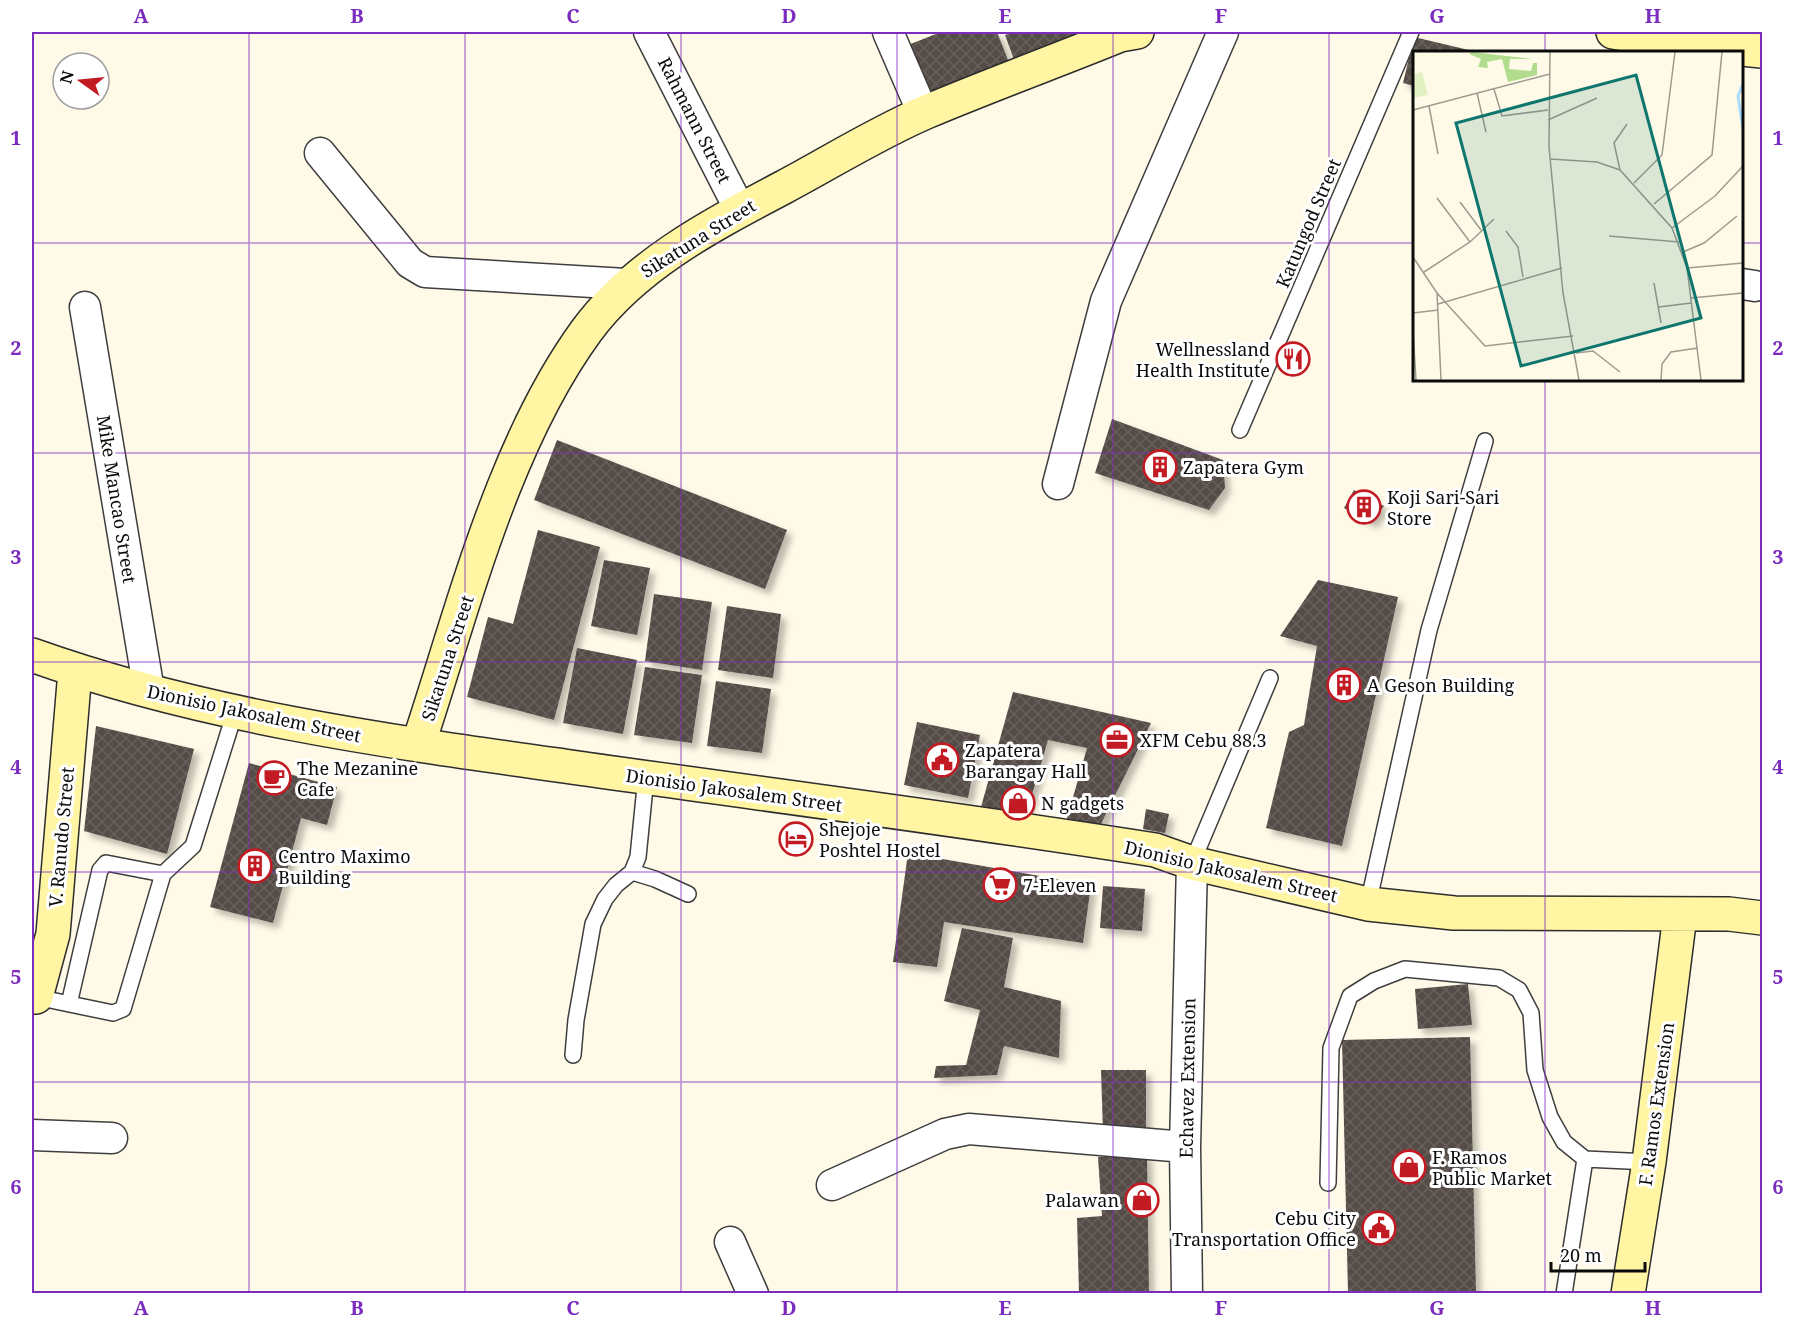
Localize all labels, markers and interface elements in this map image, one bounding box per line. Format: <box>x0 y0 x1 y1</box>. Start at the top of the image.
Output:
text: A <box>133 2 149 29</box>
text: B <box>350 2 364 29</box>
text: C <box>566 2 580 29</box>
text: D <box>781 2 797 29</box>
text: E <box>998 2 1012 29</box>
text: F <box>1215 2 1227 29</box>
text: G <box>1429 2 1445 29</box>
text: H <box>1645 2 1661 29</box>
north arrow <box>51 51 111 111</box>
inset map <box>1413 51 1743 381</box>
street label: Rahmann Street <box>653 53 737 187</box>
text: N <box>54 68 79 86</box>
text: 1 <box>10 124 22 151</box>
text: 1 <box>1772 124 1784 151</box>
street label: Katungod Street <box>1270 155 1346 291</box>
street label: Sikatuna Street <box>636 193 760 283</box>
text: 2 <box>10 334 22 361</box>
text: 2 <box>1772 334 1784 361</box>
place label: Wellnessland Health Institute <box>1136 337 1270 382</box>
restaurant icon: Wellnessland Health Institute <box>1275 341 1311 377</box>
street label: Mike Mancao Street <box>92 413 142 585</box>
building icon: Zapatera Gym <box>1142 449 1178 485</box>
place label: Zapatera Gym <box>1183 455 1304 479</box>
place label: Koji Sari-Sari Store <box>1387 485 1500 530</box>
building icon: Koji Sari-Sari Store <box>1346 489 1382 525</box>
text: 3 <box>10 543 22 570</box>
text: 3 <box>1772 543 1784 570</box>
street label: Sikatuna Street <box>415 592 479 724</box>
building icon: A Geson Building <box>1326 667 1362 703</box>
place label: A Geson Building <box>1367 673 1515 697</box>
street label: Dionisio Jakosalem Street <box>145 679 363 747</box>
office icon: XFM Cebu 88.3 <box>1099 722 1135 758</box>
place label: XFM Cebu 88.3 <box>1140 728 1267 752</box>
place label: Zapatera Barangay Hall <box>965 738 1087 783</box>
public building icon: Zapatera Barangay Hall <box>924 742 960 778</box>
text: 4 <box>10 753 22 780</box>
text: 4 <box>1772 753 1784 780</box>
place label: The Mezanine Cafe <box>297 756 418 801</box>
cafe icon: The Mezanine Cafe <box>256 760 292 796</box>
street label: Dionisio Jakosalem Street <box>624 763 844 817</box>
street label: V. Ranudo Street <box>43 766 79 908</box>
shop icon: N gadgets <box>1000 785 1036 821</box>
place label: N gadgets <box>1041 791 1124 815</box>
place label: Shejoje Poshtel Hostel <box>819 817 941 862</box>
hotel icon: Shejoje Poshtel Hostel <box>778 821 814 857</box>
street label: Dionisio Jakosalem Street <box>1122 835 1340 907</box>
place label: Centro Maximo Building <box>278 844 411 889</box>
building icon: Centro Maximo Building <box>237 848 273 884</box>
supermarket icon: 7-Eleven <box>982 867 1018 903</box>
place label: 7-Eleven <box>1023 873 1097 897</box>
text: 5 <box>10 963 22 990</box>
text: 5 <box>1772 963 1784 990</box>
street label: Echavez Extension <box>1174 997 1200 1159</box>
street label: F. Ramos Extension <box>1633 1020 1679 1187</box>
place label: F. Ramos Public Market <box>1432 1145 1552 1190</box>
shop icon: F. Ramos Public Market <box>1391 1149 1427 1185</box>
text: 6 <box>10 1173 22 1200</box>
text: 6 <box>1772 1173 1784 1200</box>
shop icon: Palawan <box>1124 1182 1160 1218</box>
place label: Palawan <box>1045 1188 1119 1212</box>
place label: Cebu City Transportation Office <box>1172 1206 1357 1251</box>
public building icon: Cebu City Transportation Office <box>1361 1210 1397 1246</box>
scale bar <box>1551 1235 1646 1273</box>
text: 20 m <box>1560 1243 1602 1267</box>
text: A <box>133 1294 149 1321</box>
text: B <box>350 1294 364 1321</box>
text: C <box>566 1294 580 1321</box>
text: D <box>781 1294 797 1321</box>
text: E <box>998 1294 1012 1321</box>
text: F <box>1215 1294 1227 1321</box>
text: G <box>1429 1294 1445 1321</box>
text: H <box>1645 1294 1661 1321</box>

